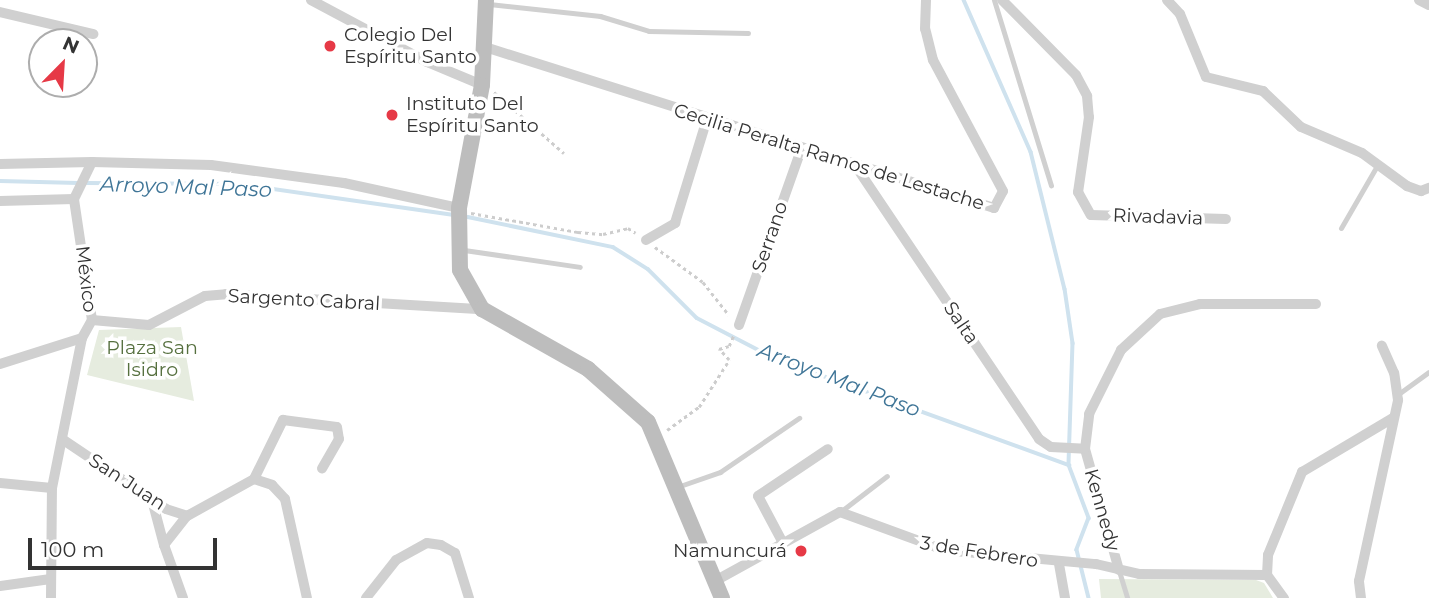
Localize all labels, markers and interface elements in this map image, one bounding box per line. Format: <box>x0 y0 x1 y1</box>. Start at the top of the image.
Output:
place label: Colegio Del Espíritu Santo <box>344 24 477 68</box>
north arrow <box>28 28 98 98</box>
text: N <box>59 32 83 59</box>
marker: Colegio Del Espíritu Santo <box>322 38 338 54</box>
place label: Instituto Del Espíritu Santo <box>406 93 539 137</box>
street label: Cecilia Peralta Ramos de Lestache <box>671 99 987 215</box>
marker: Instituto Del Espíritu Santo <box>384 107 400 123</box>
water label: Arroyo Mal Paso <box>100 171 272 203</box>
street label: Serrano <box>747 199 793 275</box>
street label: Rivadavia <box>1112 204 1204 230</box>
street label: México <box>71 244 101 314</box>
street label: Sargento Cabral <box>227 285 381 315</box>
street label: Salta <box>939 297 983 349</box>
park label: Plaza San Isidro <box>106 337 198 381</box>
water label: Arroyo Mal Paso <box>754 337 924 423</box>
street label: San Juan <box>84 449 170 515</box>
street label: Kennedy <box>1079 466 1125 554</box>
scale bar <box>32 524 220 568</box>
street label: 3 de Febrero <box>918 531 1040 573</box>
text: 100 m <box>41 537 104 562</box>
place label: Namuncurá <box>673 540 787 562</box>
marker: Namuncurá <box>793 543 809 559</box>

